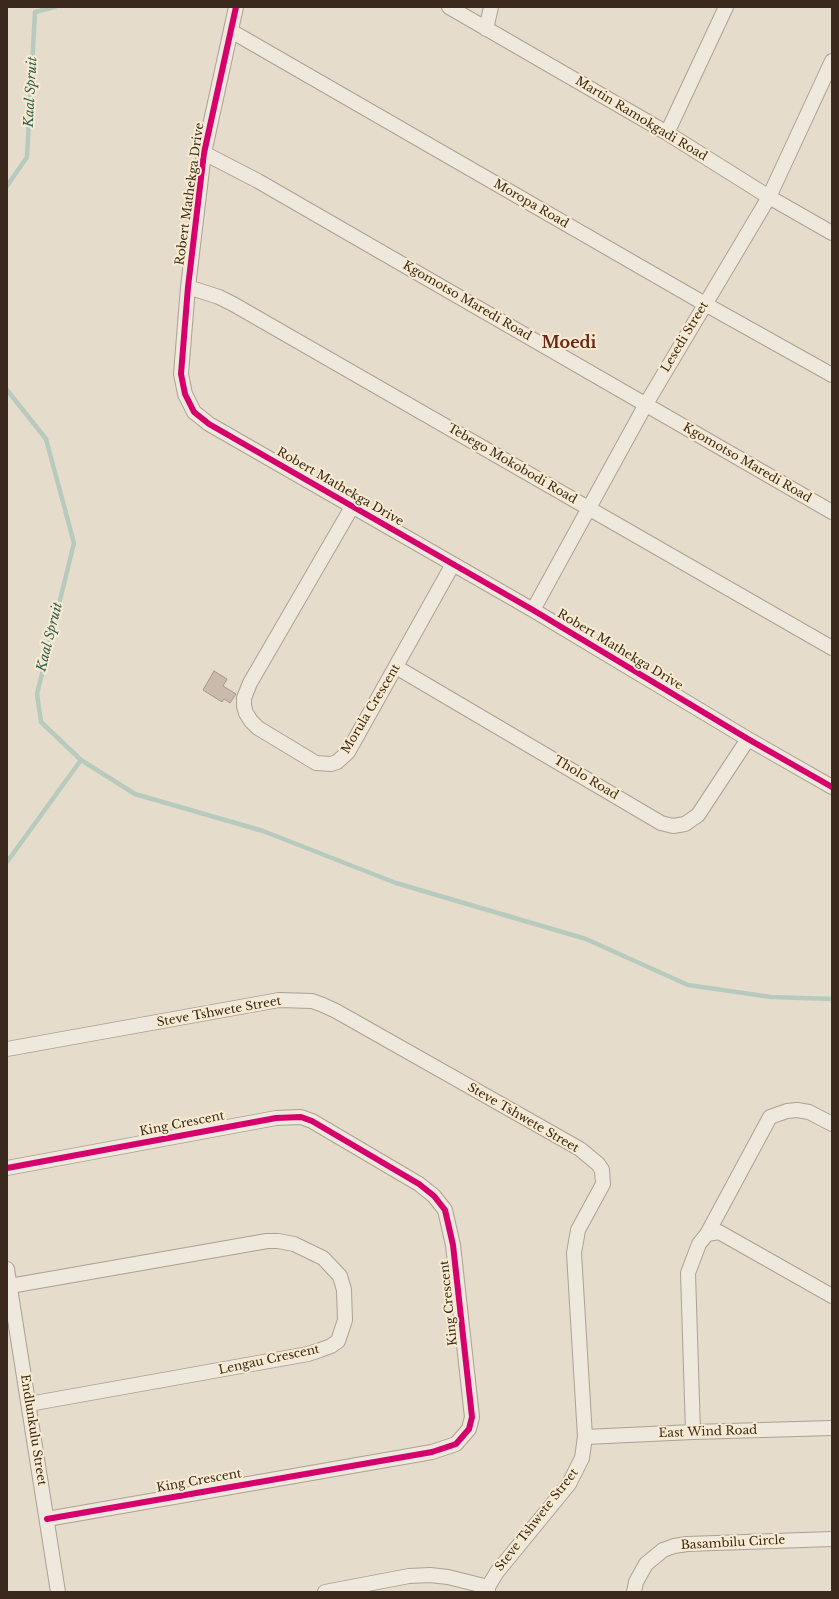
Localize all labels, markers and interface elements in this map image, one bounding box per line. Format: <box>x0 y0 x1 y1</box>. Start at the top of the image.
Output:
water label: Kaal Spruit <box>21 56 41 128</box>
street label: Martin Ramokgadi Road <box>572 74 710 164</box>
street label: Robert Mathekga Drive <box>173 122 207 266</box>
street label: Moropa Road <box>491 177 571 231</box>
street label: Kgomotso Maredi Road <box>400 258 534 344</box>
street label: Lesedi Street <box>658 299 712 375</box>
district label: Moedi <box>542 333 596 353</box>
street label: Kgomotso Maredi Road <box>680 420 814 506</box>
street label: Tebego Mokobodi Road <box>445 421 579 507</box>
street label: Robert Mathekga Drive <box>274 445 406 529</box>
water label: Kaal Spruit <box>34 601 66 673</box>
street label: Robert Mathekga Drive <box>555 607 685 693</box>
street label: Morula Crescent <box>339 662 403 756</box>
street label: Tholo Road <box>551 753 621 803</box>
street label: Steve Tshwete Street <box>156 994 282 1030</box>
street label: Steve Tshwete Street <box>465 1080 581 1156</box>
street label: King Crescent <box>138 1109 226 1139</box>
street label: King Crescent <box>437 1259 461 1347</box>
street label: Lengau Crescent <box>217 1342 321 1378</box>
street label: Endlunkulu Street <box>17 1373 49 1487</box>
street label: East Wind Road <box>658 1423 758 1441</box>
street label: King Crescent <box>155 1466 243 1496</box>
street label: Steve Tshwete Street <box>493 1466 581 1574</box>
street label: Basambilu Circle <box>680 1533 786 1553</box>

